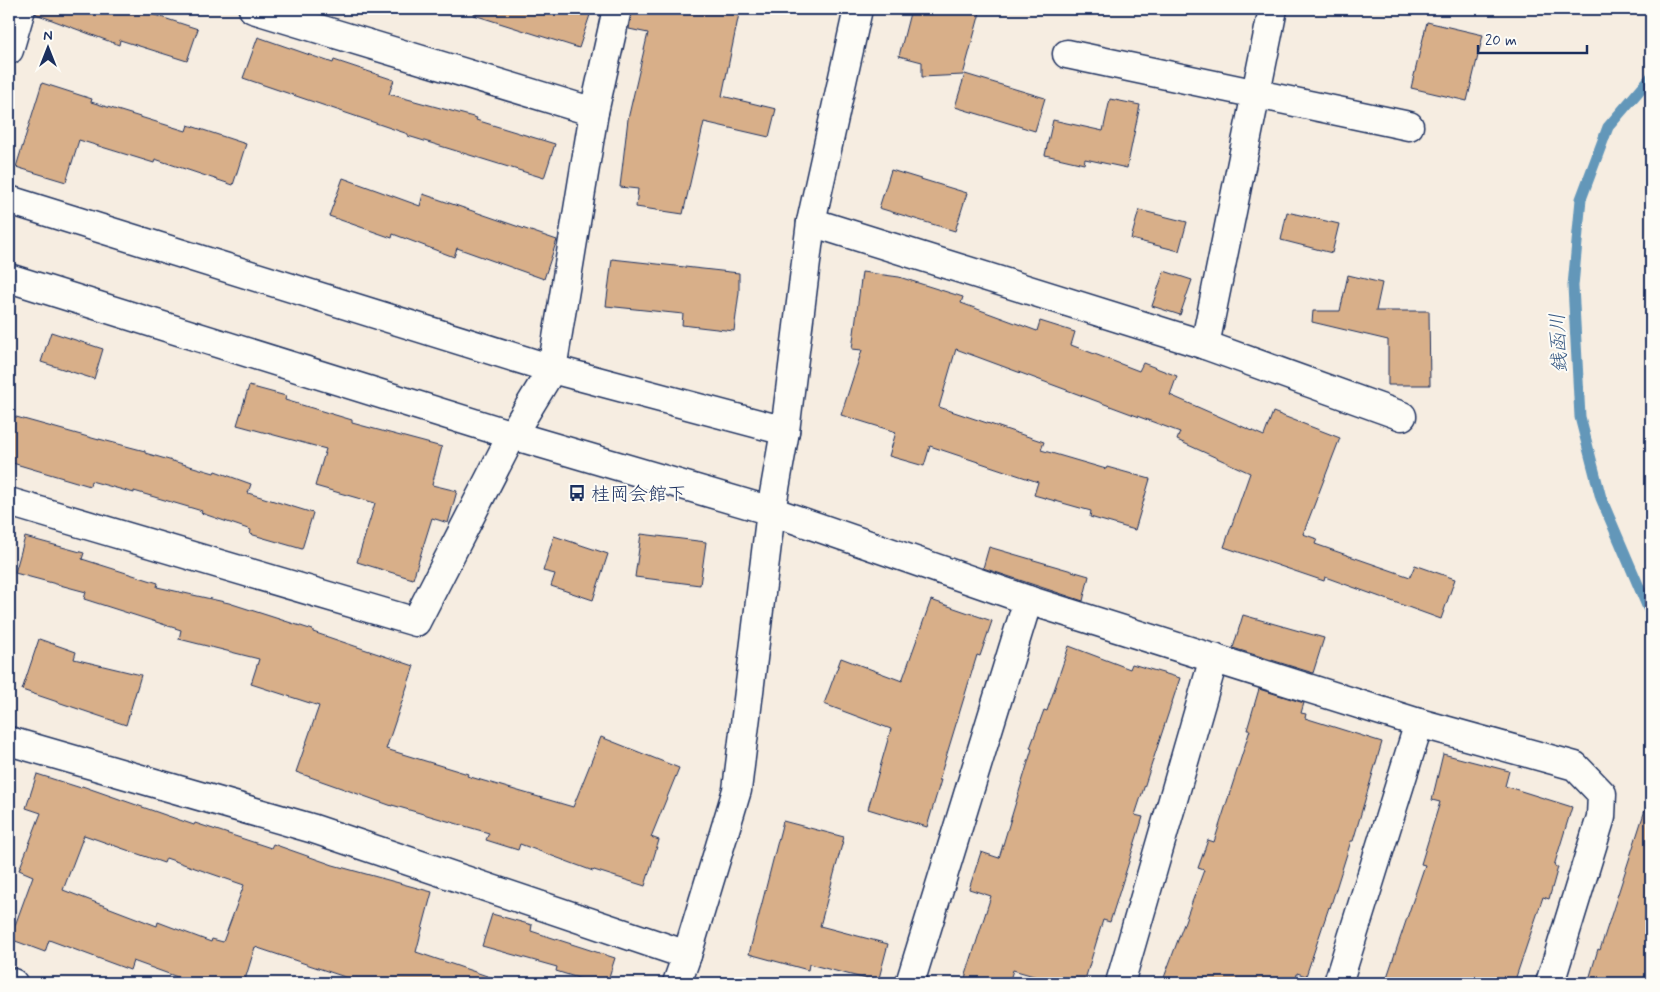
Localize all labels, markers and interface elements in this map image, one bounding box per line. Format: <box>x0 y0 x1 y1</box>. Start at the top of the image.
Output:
north arrow <box>22 22 72 72</box>
scale bar <box>1478 22 1586 54</box>
text: N <box>43 27 53 45</box>
text: 20 m <box>1485 31 1517 51</box>
water label: 銭函川 <box>1544 312 1575 374</box>
place label: 桂岡会館下 <box>591 482 686 507</box>
bus stop icon: 桂岡会館下 <box>567 483 587 503</box>

